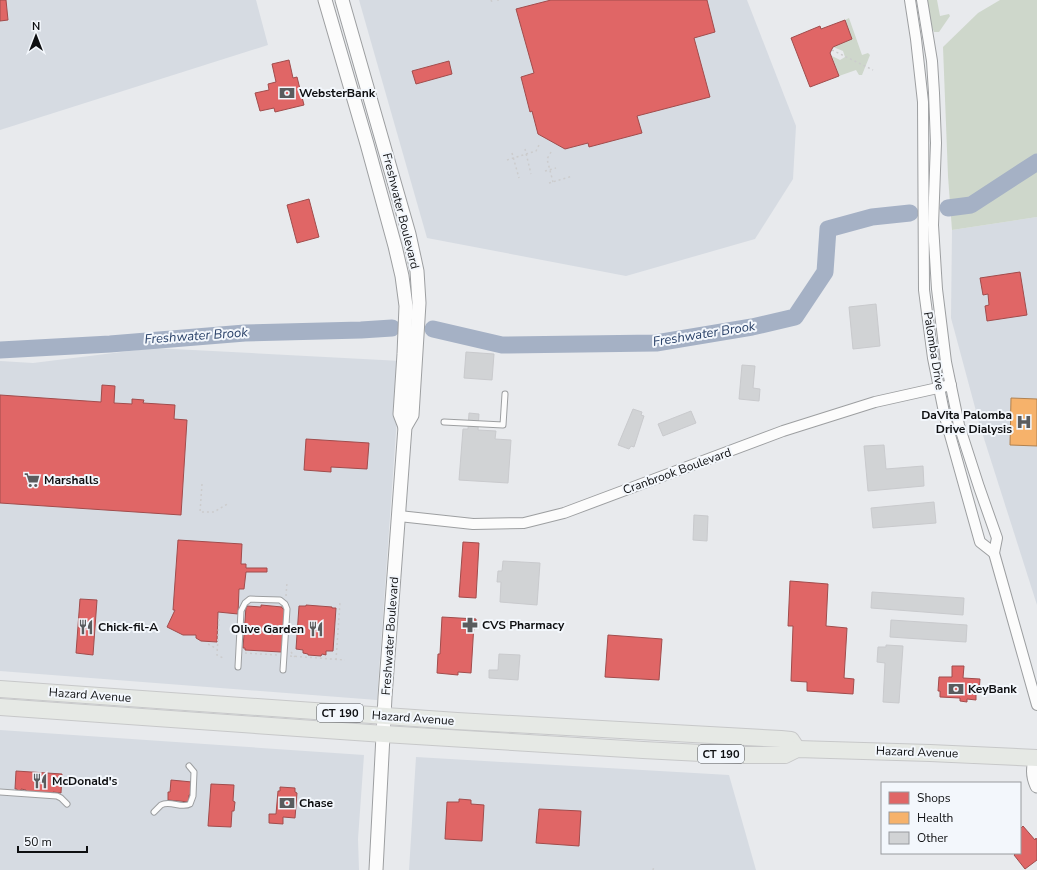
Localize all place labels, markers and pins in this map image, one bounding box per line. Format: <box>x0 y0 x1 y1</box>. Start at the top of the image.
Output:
bank icon: WebsterBank <box>278 84 296 102</box>
place label: WebsterBank <box>299 85 376 101</box>
place label: DaVita Palomba Drive Dialysis <box>921 407 1012 437</box>
hospital icon: DaVita Palomba Drive Dialysis <box>1015 413 1033 431</box>
supermarket icon: Marshalls <box>23 471 41 489</box>
place label: Marshalls <box>44 472 99 488</box>
pharmacy icon: CVS Pharmacy <box>461 616 479 634</box>
place label: CVS Pharmacy <box>482 617 565 633</box>
restaurant icon: Chick-fil-A <box>77 618 95 636</box>
place label: Chick-fil-A <box>98 619 158 635</box>
restaurant icon: Olive Garden <box>307 620 325 638</box>
place label: Olive Garden <box>231 621 304 637</box>
bank icon: KeyBank <box>947 680 965 698</box>
place label: KeyBank <box>968 681 1017 697</box>
restaurant icon: McDonald's <box>31 772 49 790</box>
place label: McDonald's <box>52 773 118 789</box>
bank icon: Chase <box>278 794 296 812</box>
place label: Chase <box>299 795 334 811</box>

